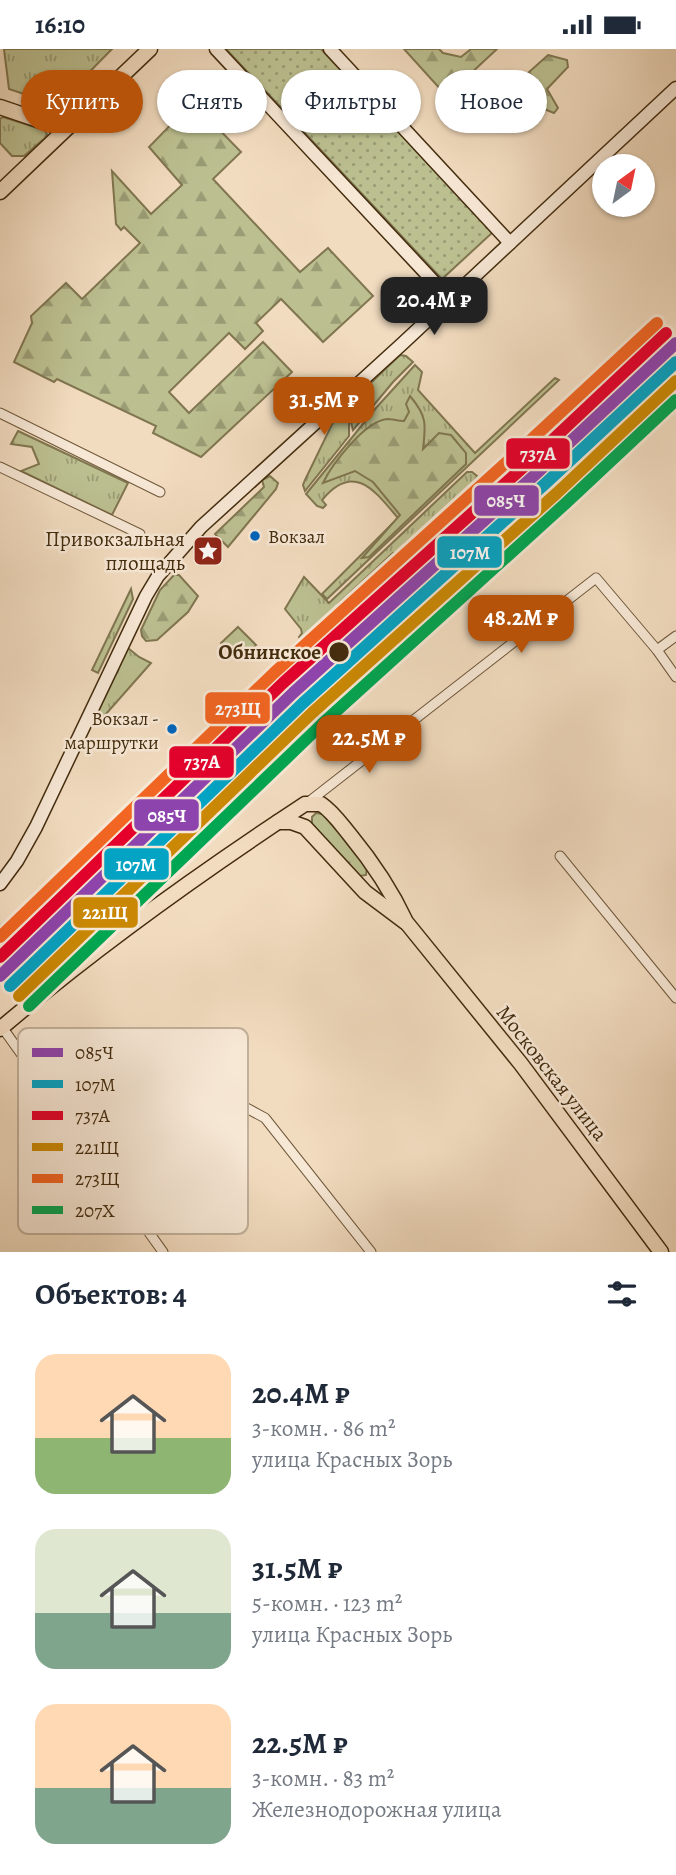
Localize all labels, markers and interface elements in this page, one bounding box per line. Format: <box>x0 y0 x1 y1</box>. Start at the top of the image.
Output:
text: 16:10 <box>35 7 85 42</box>
chip: Купить <box>21 70 143 133</box>
chip: Снять <box>157 70 267 133</box>
chip: Фильтры <box>281 70 421 133</box>
chip: Новое <box>435 70 547 133</box>
north arrow <box>592 154 654 217</box>
map controls <box>592 154 655 217</box>
pin: 20.4M ₽ <box>369 278 499 337</box>
text: 20.4M ₽ <box>397 284 471 315</box>
pin: 31.5M ₽ <box>259 377 389 437</box>
text: 31.5M ₽ <box>289 384 359 415</box>
line badge: 737А <box>505 437 571 470</box>
text: 737А <box>520 441 557 467</box>
line badge: 085Ч <box>473 484 540 517</box>
text: 085Ч <box>487 488 525 514</box>
place label: Вокзал <box>268 524 325 550</box>
place label: Привокзальная площадь <box>45 525 185 577</box>
marker: Вокзал <box>248 529 262 543</box>
place icon: Привокзальная площадь <box>191 534 225 568</box>
line badge: 107М <box>436 535 503 569</box>
text: 107М <box>450 540 490 566</box>
pin: 48.2M ₽ <box>456 595 586 655</box>
text: 48.2M ₽ <box>484 602 558 633</box>
place label: Обнинское <box>218 638 321 666</box>
marker: Обнинское <box>327 640 351 664</box>
line badge: 273Щ <box>204 691 271 725</box>
text: 273Щ <box>215 696 261 722</box>
place label: Вокзал - маршрутки <box>64 706 159 756</box>
pin: 22.5M ₽ <box>304 715 434 775</box>
marker: Вокзал - маршрутки <box>165 722 179 736</box>
text: 22.5M ₽ <box>332 722 406 753</box>
line badge: 737А <box>168 745 235 779</box>
text: 737А <box>184 749 221 775</box>
line badge: 085Ч <box>133 798 200 832</box>
text: 085Ч <box>148 803 186 829</box>
line badge: 107М <box>103 847 170 881</box>
text: 107М <box>116 852 156 878</box>
line badge: 221Щ <box>72 896 139 929</box>
text: 221Щ <box>82 900 128 926</box>
street label: Московская улица <box>490 999 614 1147</box>
legend <box>18 1028 248 1234</box>
text: 085Ч <box>75 1040 114 1066</box>
text: 107М <box>75 1072 116 1098</box>
text: 737А <box>75 1103 111 1129</box>
text: 221Щ <box>75 1135 119 1161</box>
text: 273Щ <box>75 1166 120 1192</box>
text: 207Х <box>75 1198 115 1224</box>
text: Объектов: 4 <box>35 1274 187 1314</box>
icon: filters <box>603 1275 641 1313</box>
text: 20.4M ₽ <box>252 1373 350 1413</box>
icon: home <box>91 1382 175 1466</box>
text: 3-комн. · 86 m² <box>252 1413 395 1444</box>
text: улица Красных Зорь <box>252 1444 452 1475</box>
text: 31.5M ₽ <box>252 1548 342 1588</box>
icon: home <box>91 1557 175 1641</box>
text: 5-комн. · 123 m² <box>252 1588 402 1619</box>
text: улица Красных Зорь <box>252 1619 452 1650</box>
text: 22.5M ₽ <box>252 1723 348 1763</box>
icon: home <box>91 1732 175 1816</box>
text: 3-комн. · 83 m² <box>252 1763 394 1794</box>
text: Железнодорожная улица <box>252 1794 501 1825</box>

